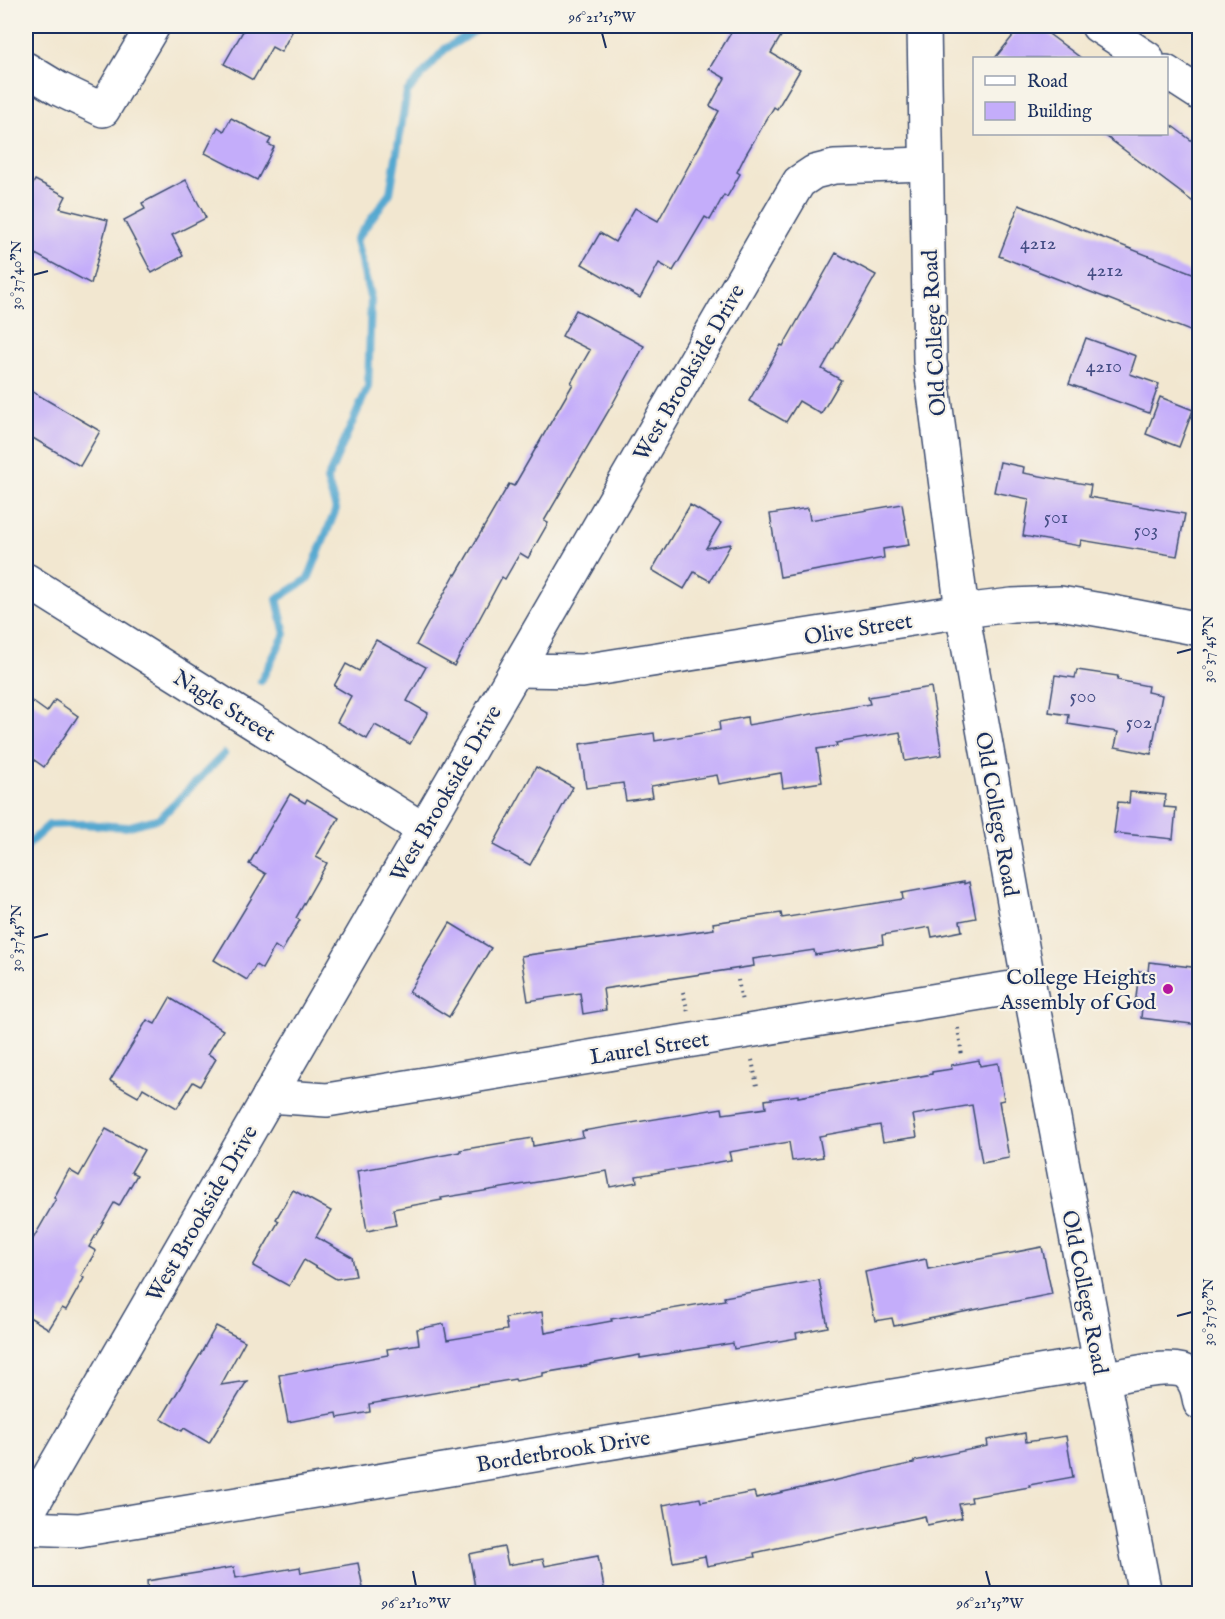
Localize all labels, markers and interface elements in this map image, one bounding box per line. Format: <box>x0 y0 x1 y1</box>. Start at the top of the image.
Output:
text: 96°21'15"W <box>567 8 636 27</box>
legend <box>973 57 1168 135</box>
text: Road <box>1027 71 1068 94</box>
text: Building <box>1027 101 1092 124</box>
house number: 4212 <box>1020 231 1056 256</box>
text: 30°37'40"N <box>7 240 26 310</box>
street label: Old College Road <box>917 249 953 417</box>
house number: 4212 <box>1087 258 1123 283</box>
street label: West Brookside Drive <box>628 280 752 466</box>
house number: 4210 <box>1086 354 1122 379</box>
house number: 501 <box>1044 505 1068 530</box>
house number: 503 <box>1134 518 1158 543</box>
street label: Olive Street <box>802 608 915 652</box>
text: 30°37'45"N <box>1199 615 1218 683</box>
street label: Nagle Street <box>168 664 281 749</box>
house number: 500 <box>1070 684 1096 709</box>
street label: West Brookside Drive <box>385 701 509 887</box>
house number: 502 <box>1126 710 1152 735</box>
street label: Old College Road <box>968 730 1024 899</box>
text: 30°37'45"N <box>7 904 26 972</box>
place label: College Heights Assembly of God <box>999 964 1156 1017</box>
marker: College Heights Assembly of God <box>1161 982 1175 996</box>
street label: Laurel Street <box>588 1026 711 1072</box>
street label: West Brookside Drive <box>141 1121 265 1307</box>
street label: Old College Road <box>1054 1208 1114 1377</box>
text: 30°37'50"N <box>1199 1278 1218 1346</box>
street label: Borderbrook Drive <box>474 1424 652 1480</box>
text: 96°21'10"W <box>380 1594 451 1613</box>
text: 96°21'15"W <box>955 1594 1024 1613</box>

